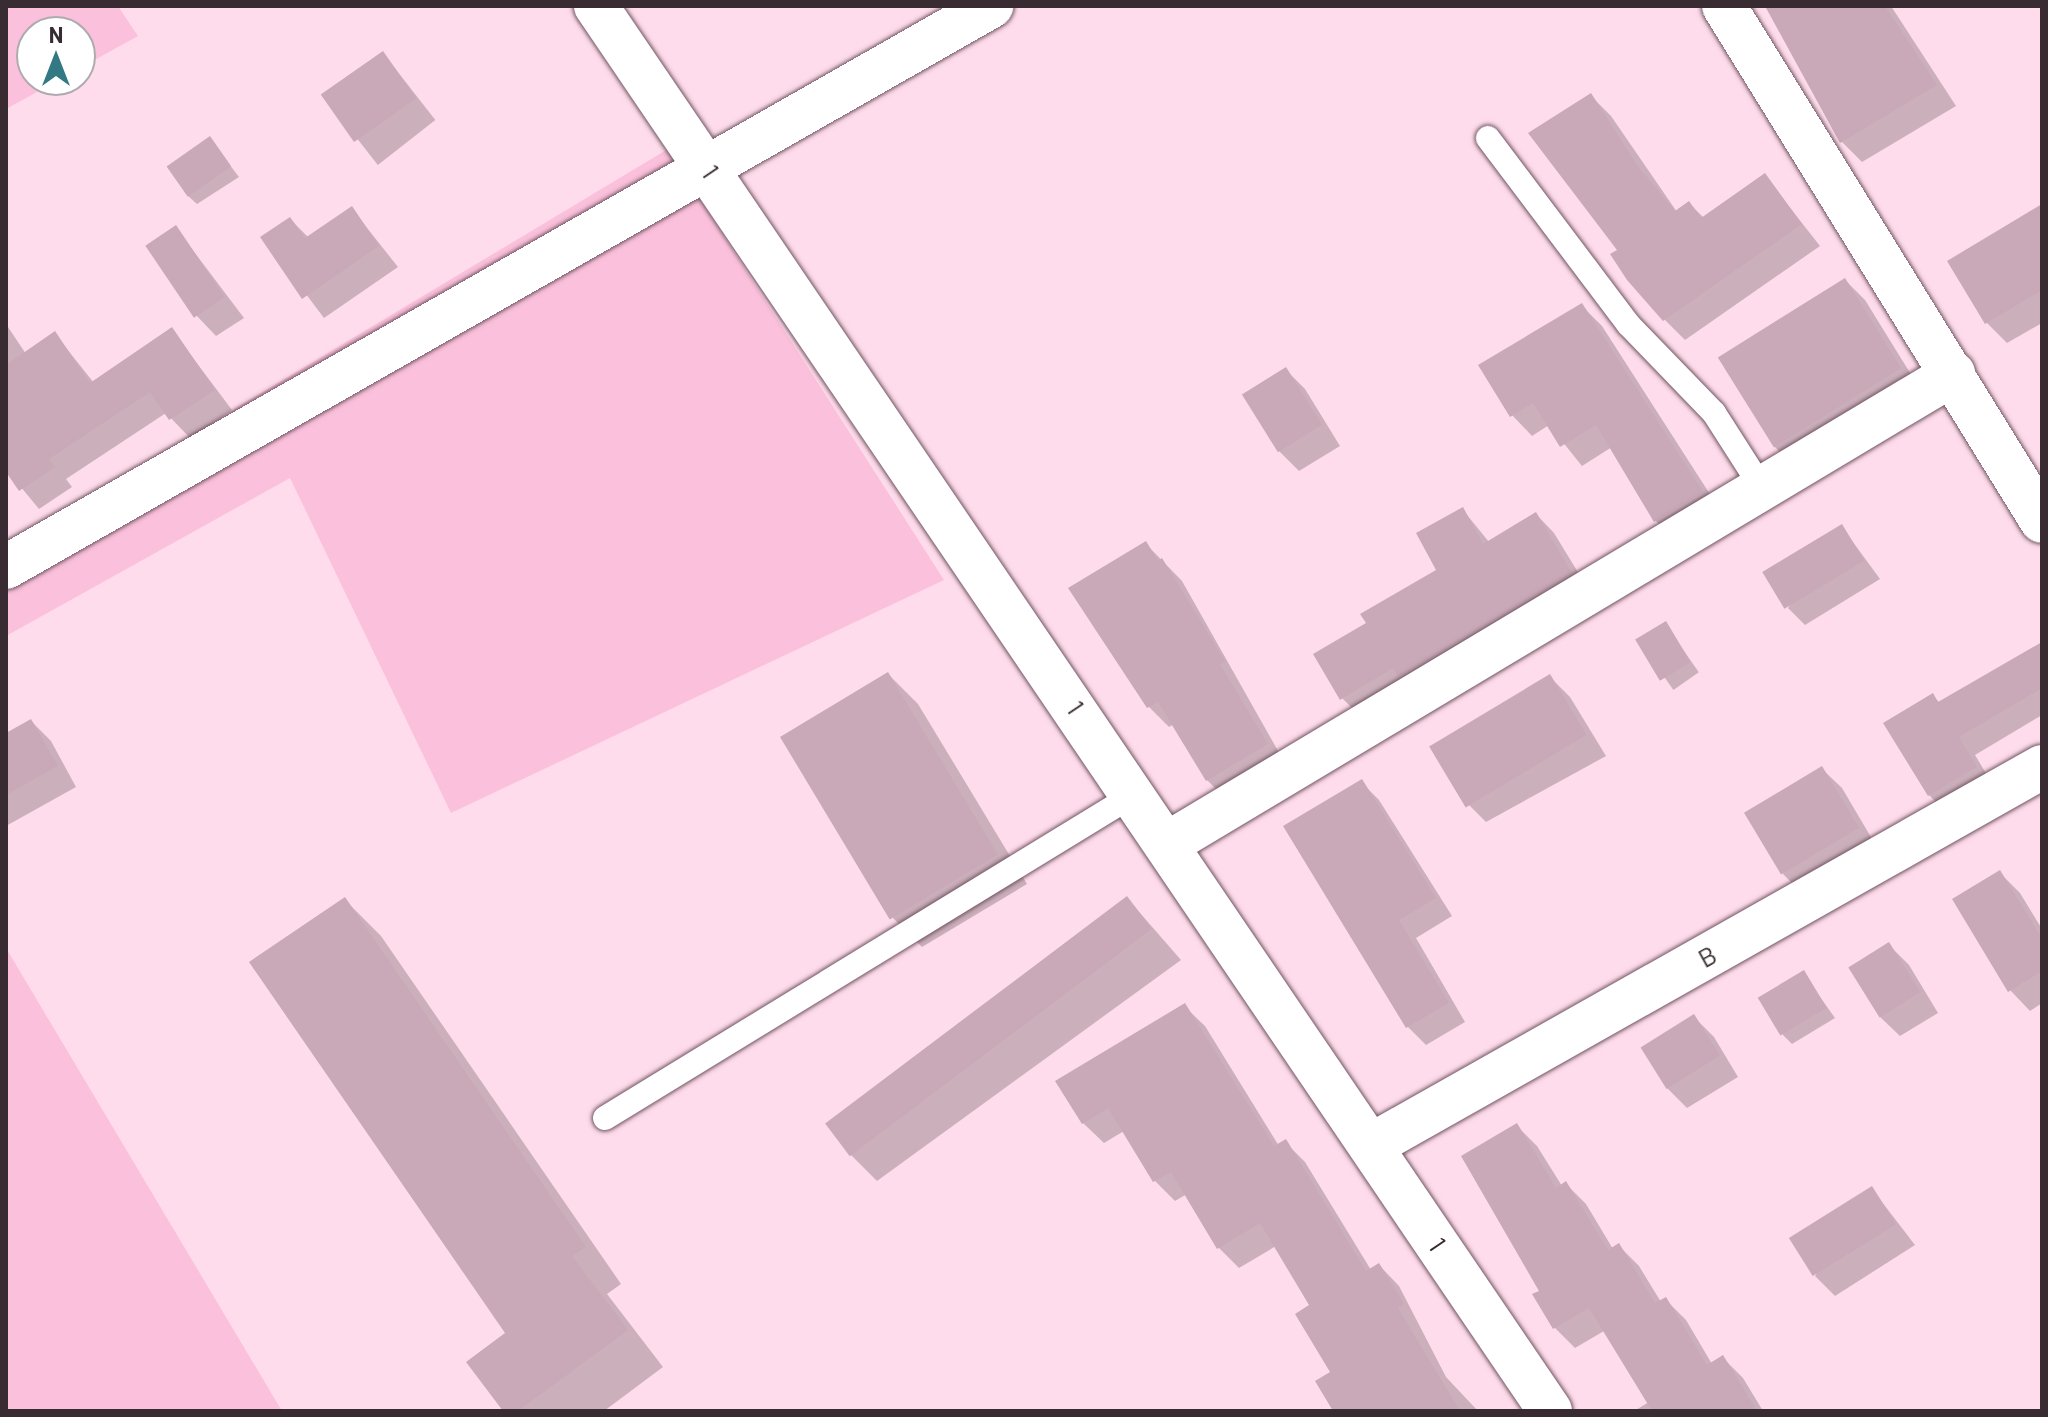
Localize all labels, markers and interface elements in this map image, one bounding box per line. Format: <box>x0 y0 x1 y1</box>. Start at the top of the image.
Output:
north arrow <box>16 16 96 96</box>
text: N <box>49 21 63 47</box>
street label: 1 <box>696 159 726 183</box>
street label: 1 <box>1061 695 1091 719</box>
street label: B <box>1692 938 1722 974</box>
street label: 1 <box>1423 1232 1453 1256</box>

